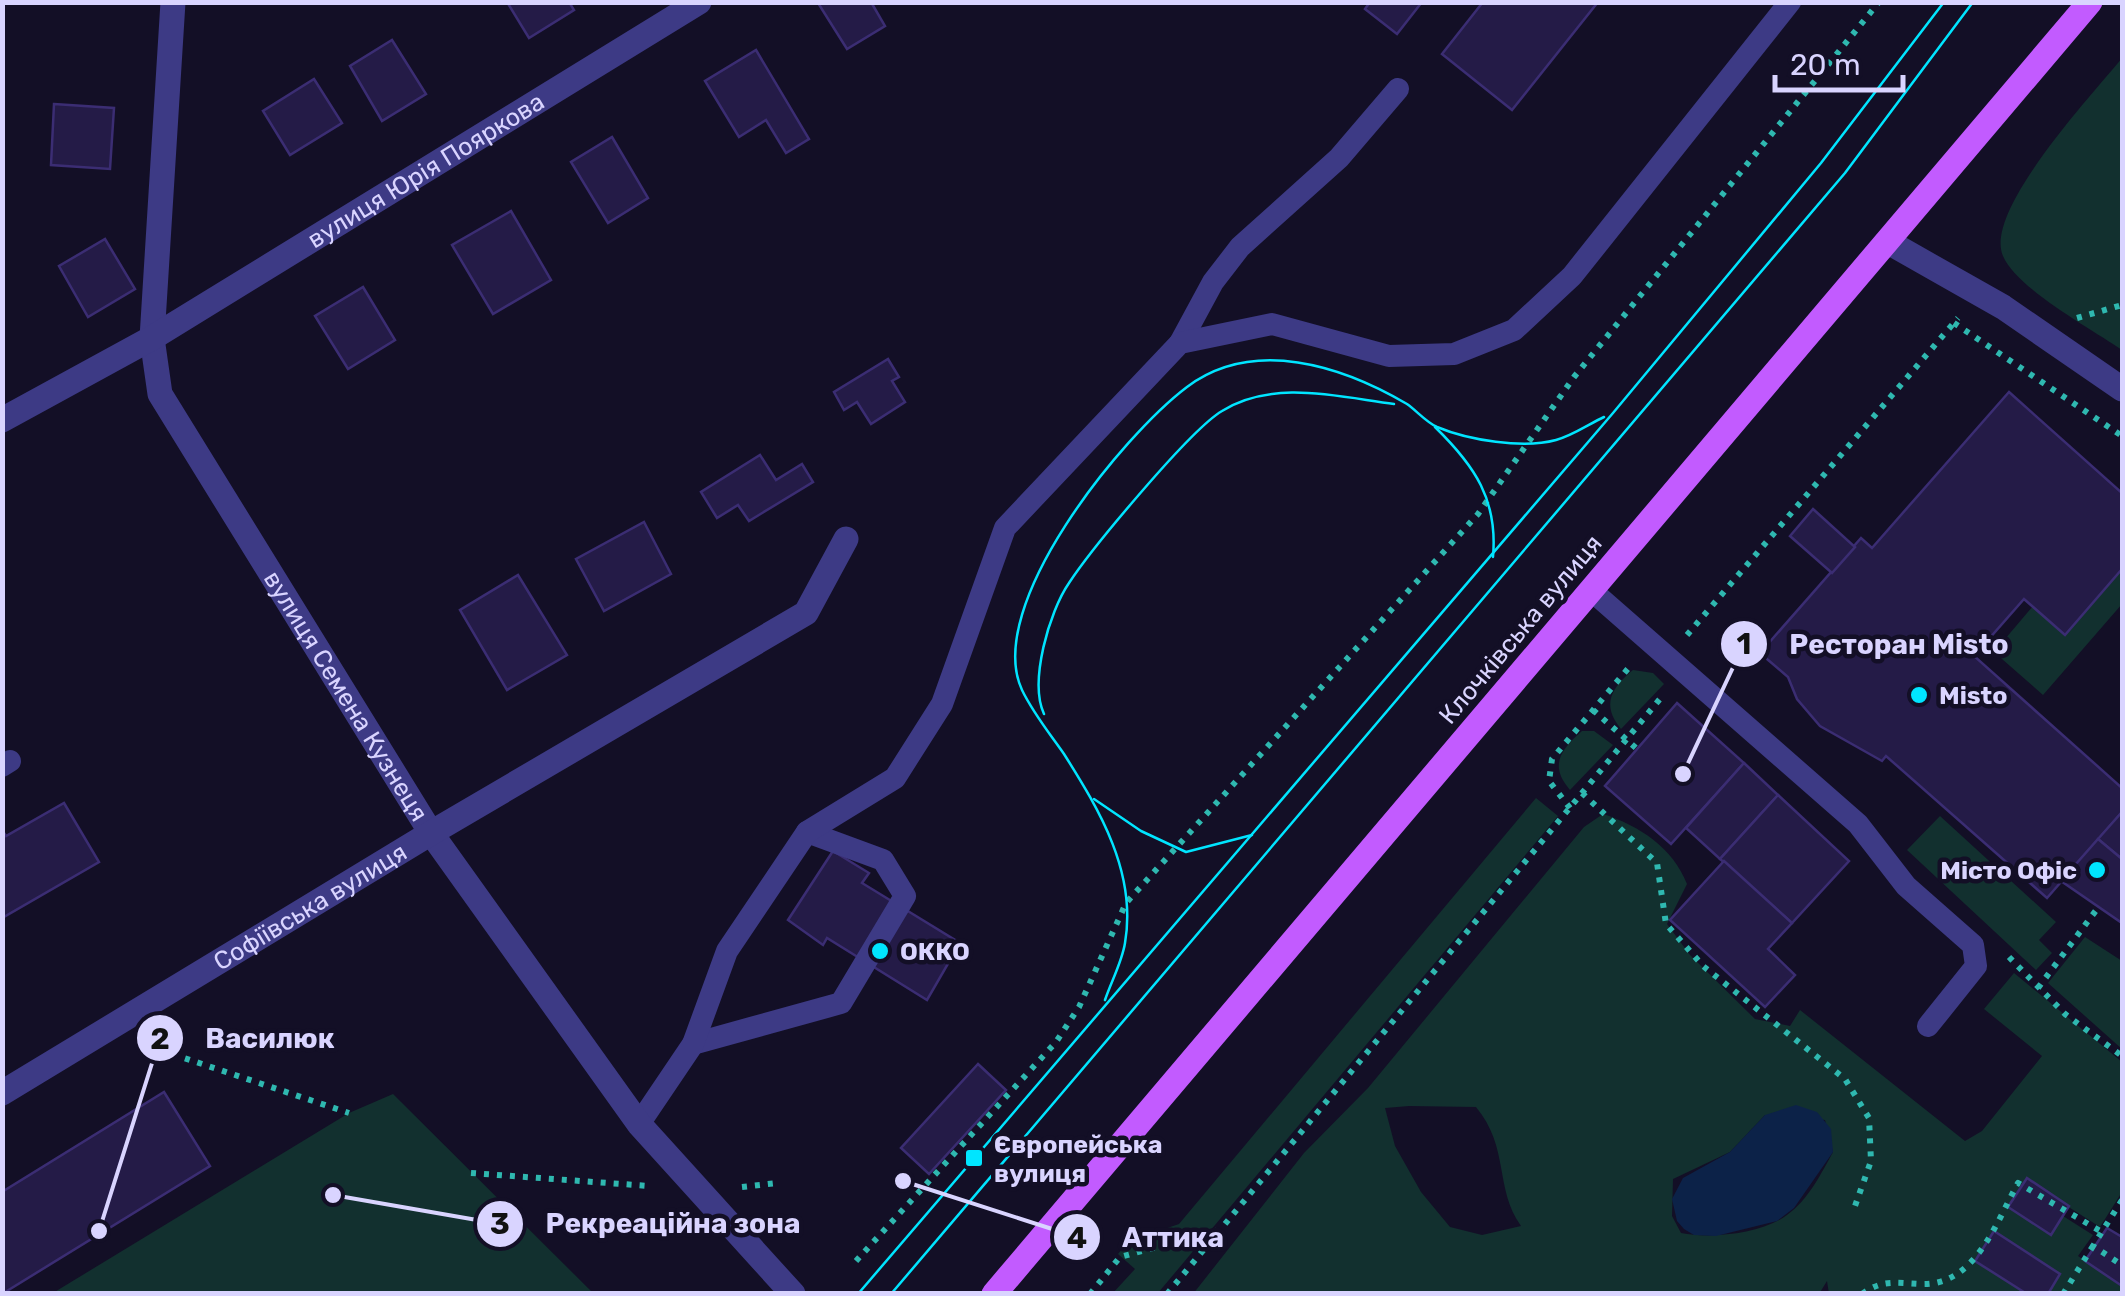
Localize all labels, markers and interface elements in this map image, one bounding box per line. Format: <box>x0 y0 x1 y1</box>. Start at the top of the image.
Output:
scale bar <box>1775 30 1902 92</box>
text: 20 m <box>1790 47 1861 83</box>
street label: вулиця Юрія Пояркова <box>302 87 549 254</box>
street label: Клочківська вулиця <box>1433 529 1608 730</box>
street label: вулиця Семена Кузнеця <box>258 566 434 827</box>
callout: Ресторан Misto <box>1719 615 2029 673</box>
text: 1 <box>1737 626 1751 662</box>
text: Ресторан Misto <box>1789 628 2009 661</box>
place label: Misto <box>1939 681 2008 710</box>
marker: Misto <box>1908 684 1930 706</box>
street label: Софіївська вулиця <box>208 837 412 976</box>
place label: Місто Офіс <box>1940 856 2077 885</box>
marker: Місто Офіс <box>2086 859 2108 881</box>
place label: ОККО <box>900 937 970 966</box>
marker: ОККО <box>869 940 891 962</box>
callout: Василюк <box>135 1009 355 1067</box>
text: 2 <box>150 1021 170 1057</box>
text: Василюк <box>205 1022 335 1055</box>
place label: Європейська вулиця <box>994 1130 1163 1188</box>
marker: Європейська вулиця <box>963 1147 985 1169</box>
callout: Рекреаційна зона <box>475 1195 820 1253</box>
text: 3 <box>490 1206 510 1242</box>
text: Рекреаційна зона <box>545 1207 801 1240</box>
callout: Аттика <box>1052 1208 1244 1266</box>
text: 4 <box>1067 1220 1087 1256</box>
text: Аттика <box>1122 1221 1224 1254</box>

